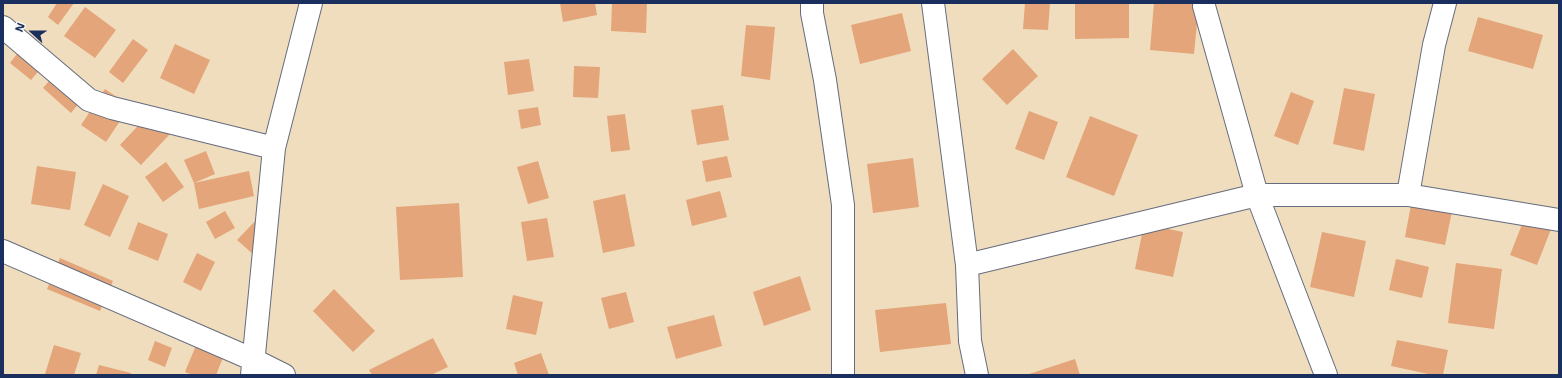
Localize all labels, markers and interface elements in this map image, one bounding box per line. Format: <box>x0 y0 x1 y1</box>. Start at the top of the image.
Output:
north arrow <box>12 12 52 52</box>
text: N <box>12 21 29 34</box>

